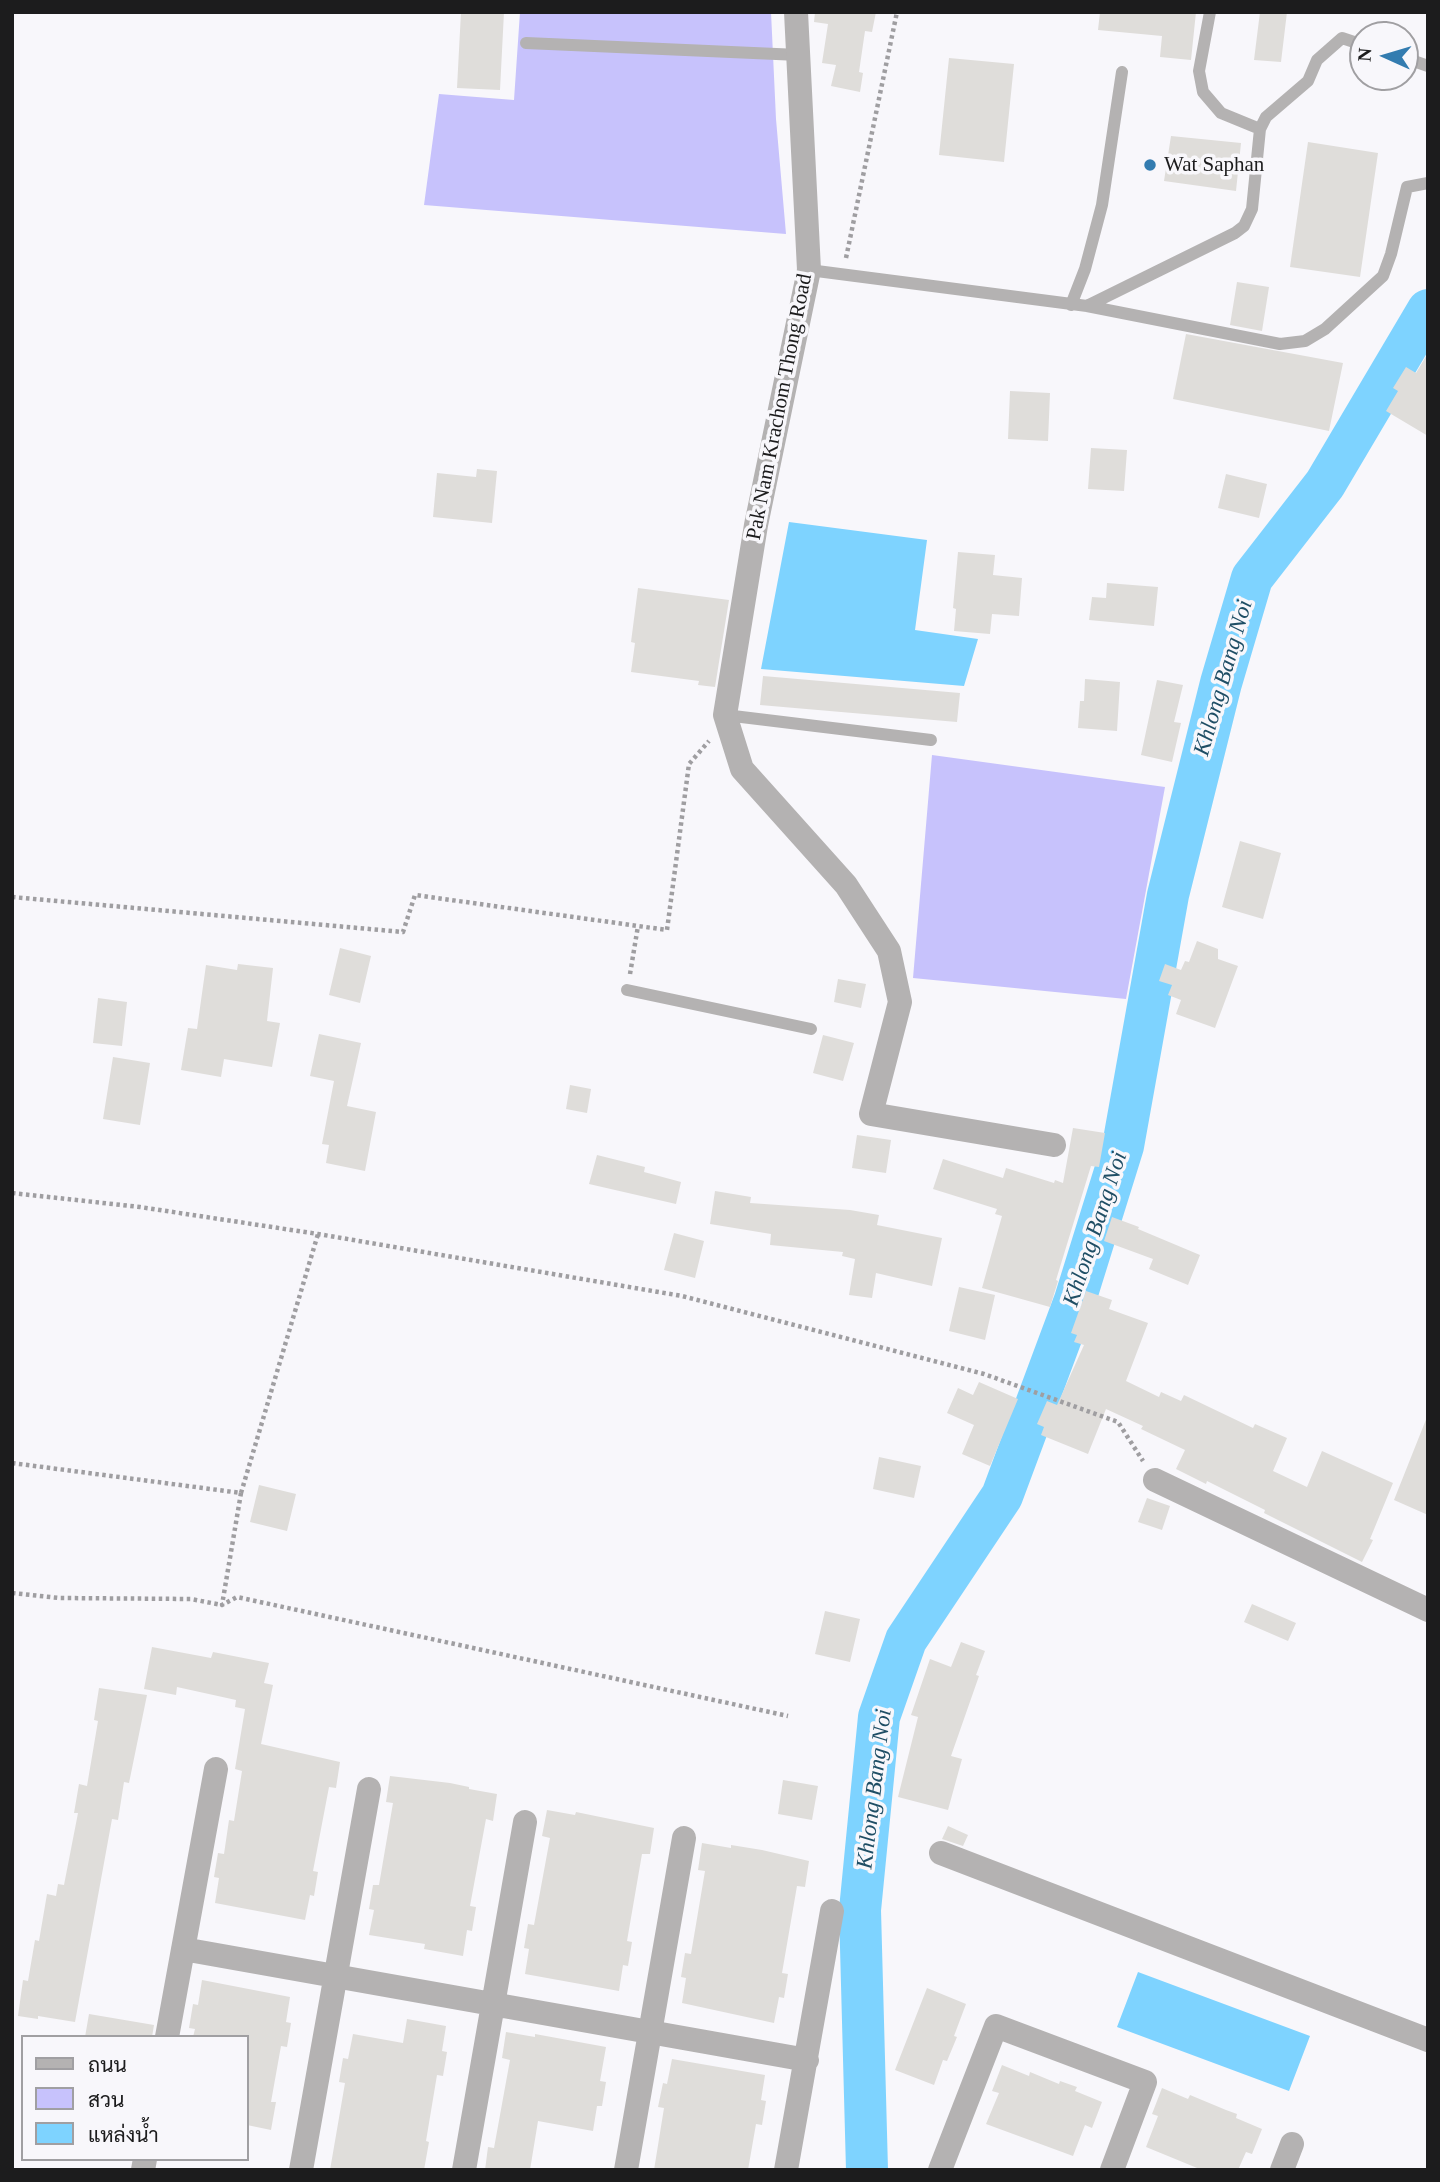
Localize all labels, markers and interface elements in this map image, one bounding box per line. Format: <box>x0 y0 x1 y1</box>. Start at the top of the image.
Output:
north arrow <box>1349 21 1419 91</box>
text: N <box>1354 47 1376 62</box>
place label: Wat Saphan <box>1164 152 1264 178</box>
marker: Wat Saphan <box>1142 157 1158 173</box>
street label: Pak Nam Krachom Thong Road <box>742 272 818 542</box>
water label: Khlong Bang Noi <box>1189 597 1259 759</box>
water label: Khlong Bang Noi <box>1058 1148 1134 1310</box>
water label: Khlong Bang Noi <box>851 1707 899 1871</box>
legend <box>21 2035 248 2161</box>
text: ถนน <box>88 2053 127 2077</box>
text: สวน <box>88 2088 124 2112</box>
text: แหล่งน้ำ <box>88 2123 159 2147</box>

